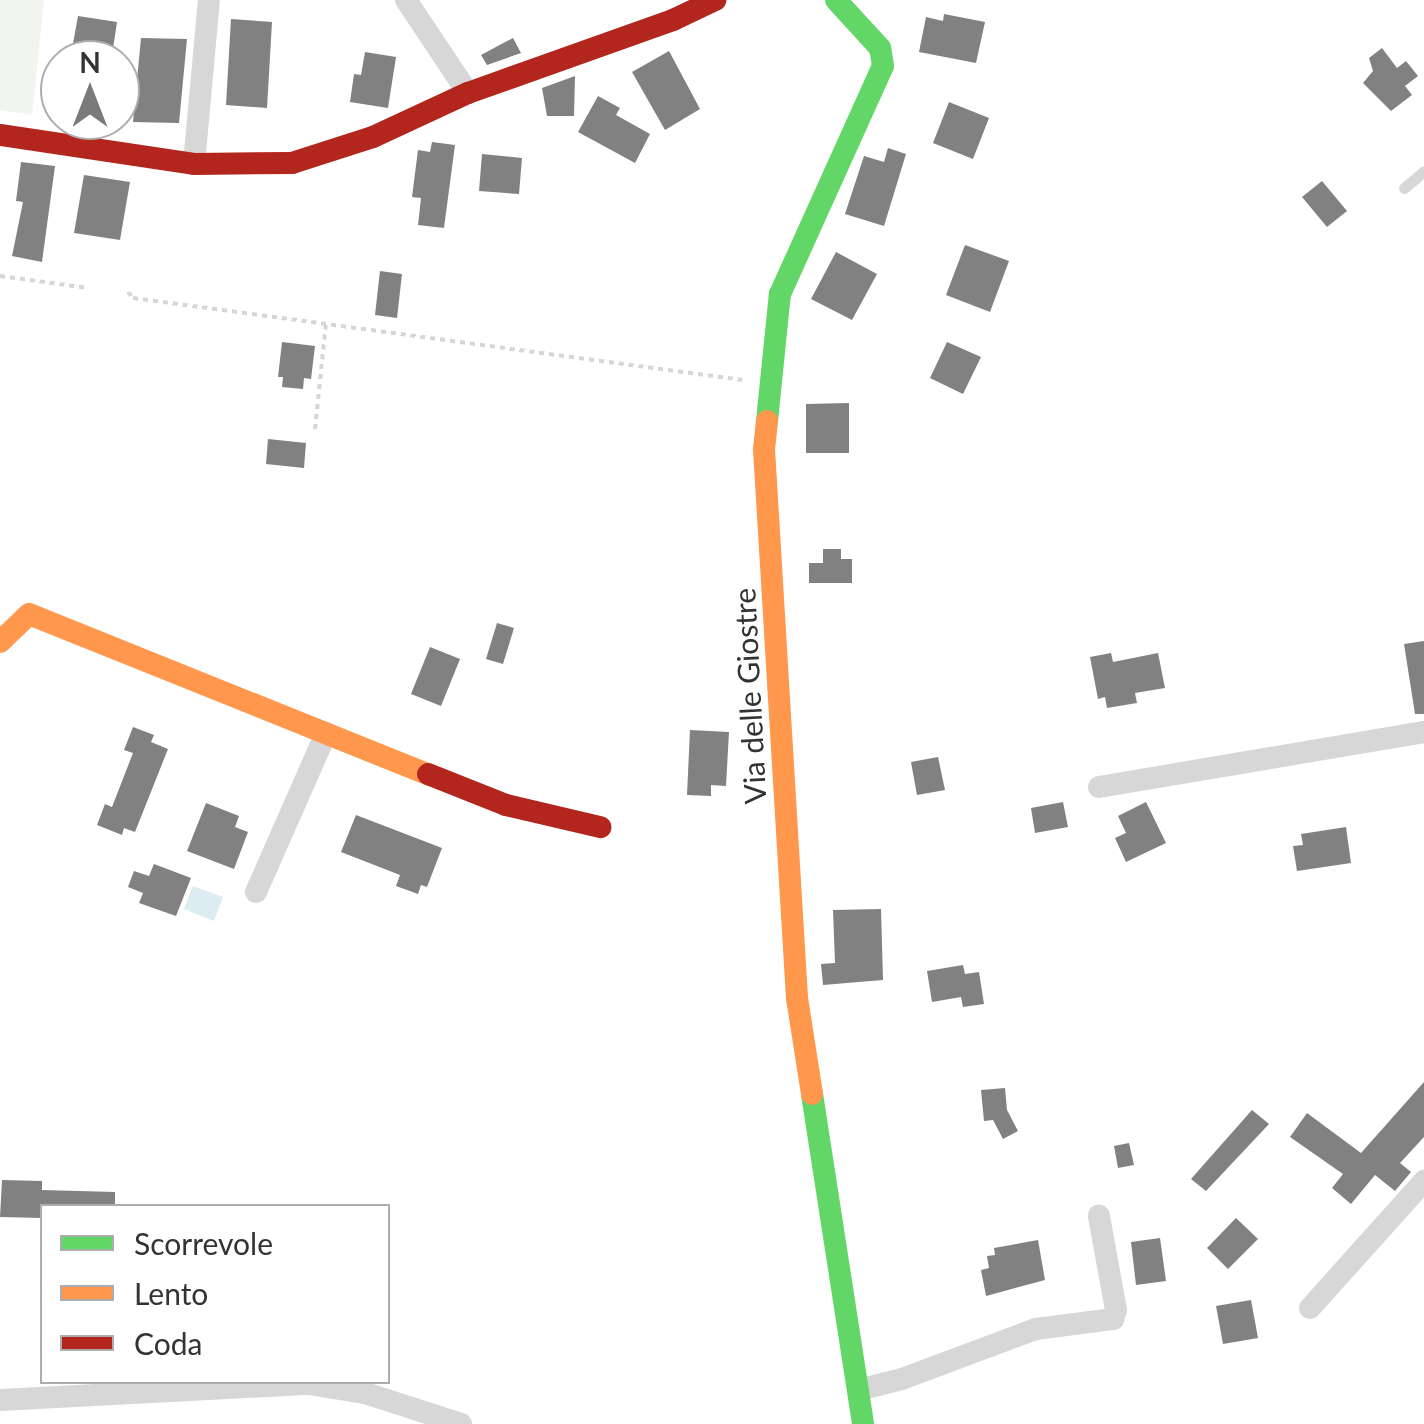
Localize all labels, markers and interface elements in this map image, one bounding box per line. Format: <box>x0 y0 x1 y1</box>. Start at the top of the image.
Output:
north arrow <box>40 40 140 140</box>
text: N <box>79 45 101 79</box>
street label: Via delle Giostre <box>725 587 773 805</box>
legend <box>40 1204 390 1384</box>
text: Scorrevole <box>134 1225 273 1261</box>
text: Lento <box>134 1275 208 1311</box>
text: Coda <box>134 1325 202 1361</box>

